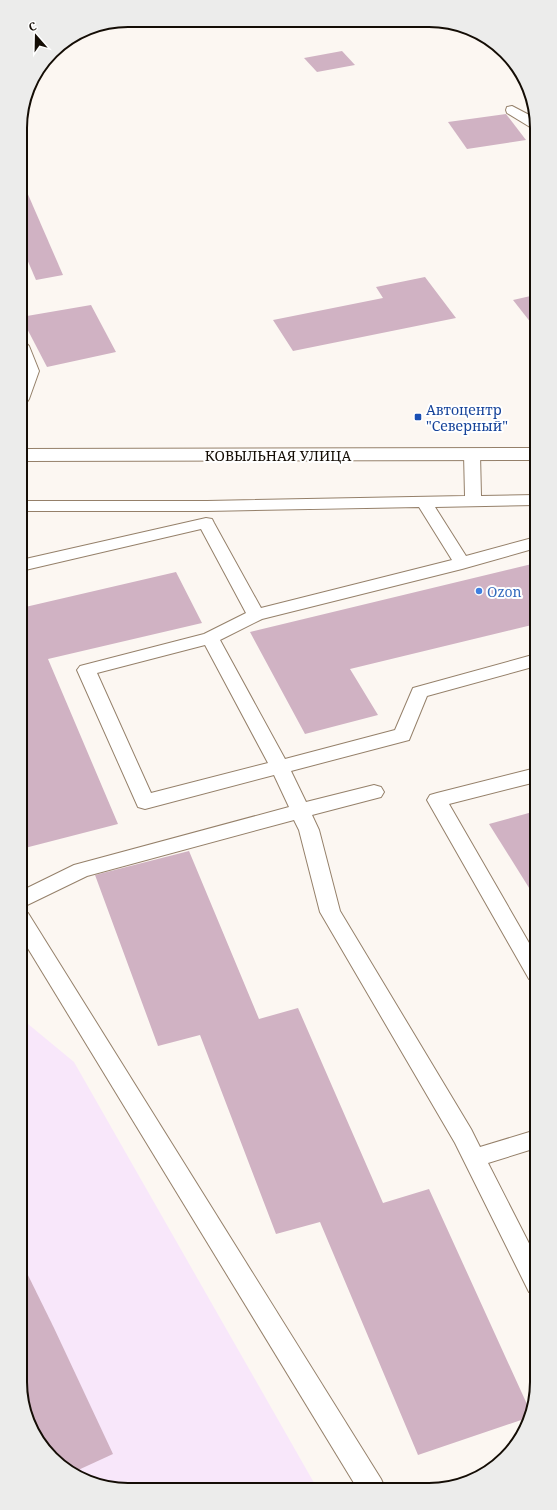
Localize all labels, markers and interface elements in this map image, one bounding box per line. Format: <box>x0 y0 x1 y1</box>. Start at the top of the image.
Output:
north arrow <box>16 16 56 56</box>
text: С <box>26 18 38 34</box>
place label: Автоцентр "Северный" <box>426 400 508 435</box>
marker: Автоцентр "Северный" <box>413 412 423 422</box>
street label: КОВЫЛЬНАЯ УЛИЦА <box>205 446 351 465</box>
place label: Ozon <box>487 582 522 601</box>
marker: Ozon <box>474 586 484 596</box>

